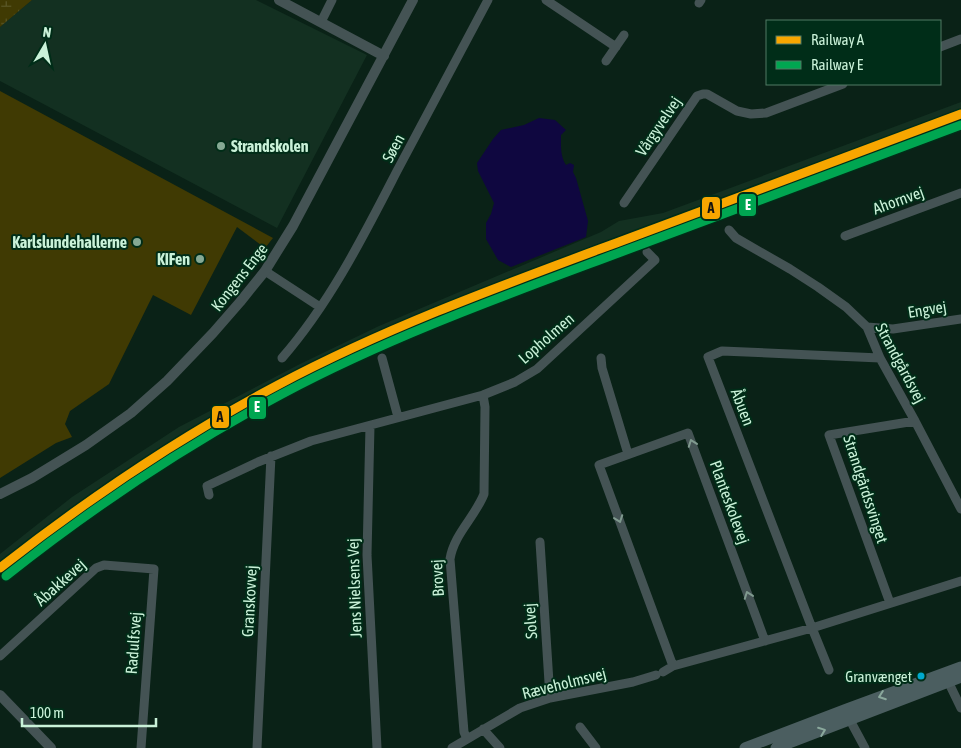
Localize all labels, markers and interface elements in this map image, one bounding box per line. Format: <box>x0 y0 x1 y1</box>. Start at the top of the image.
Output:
north arrow <box>20 20 70 70</box>
legend <box>766 20 941 85</box>
text: N <box>42 24 52 41</box>
text: Railway A <box>811 31 865 48</box>
text: Railway E <box>811 56 864 73</box>
street label: Vårgyvelvej <box>632 93 685 160</box>
street label: Søen <box>378 131 408 165</box>
place label: Strandskolen <box>231 137 309 155</box>
marker: Strandskolen <box>215 140 227 152</box>
street label: Ahornvej <box>870 182 926 218</box>
line badge: E <box>738 193 757 217</box>
line badge: A <box>701 196 721 220</box>
text: E <box>745 197 751 213</box>
text: A <box>707 200 715 216</box>
place label: Karlslundehallerne <box>12 233 127 251</box>
marker: Karlslundehallerne <box>131 236 143 248</box>
street label: Kongens Enge <box>207 240 272 315</box>
place label: KIFen <box>157 250 190 268</box>
marker: KIFen <box>194 253 206 265</box>
street label: Engvej <box>906 297 948 322</box>
street label: Lopholmen <box>515 309 578 368</box>
street label: Strandgårdsvej <box>872 320 930 406</box>
street label: Åbuen <box>728 386 759 428</box>
line badge: E <box>248 396 267 420</box>
text: E <box>254 399 260 415</box>
line badge: A <box>211 405 230 429</box>
text: A <box>216 409 224 425</box>
street label: Strandgårdssvinget <box>839 433 892 546</box>
one-way arrow <box>687 439 698 448</box>
street label: Planteskolevej <box>706 458 753 547</box>
one-way arrow <box>613 515 623 523</box>
street label: Jens Nielsens Vej <box>343 538 366 638</box>
street label: Åbakkevej <box>31 554 89 610</box>
street label: Brovej <box>427 559 448 597</box>
street label: Granskovvej <box>238 565 261 637</box>
one-way arrow <box>744 592 754 600</box>
street label: Solvej <box>520 602 541 639</box>
street label: Radulfsvej <box>122 611 145 675</box>
street label: Ræveholmsvej <box>520 664 608 703</box>
place label: Granvænget <box>845 668 912 685</box>
marker: Granvænget <box>916 671 926 681</box>
one-way arrow <box>879 690 887 700</box>
scale bar <box>22 696 156 728</box>
text: 100 m <box>30 704 64 721</box>
one-way arrow <box>817 726 825 736</box>

